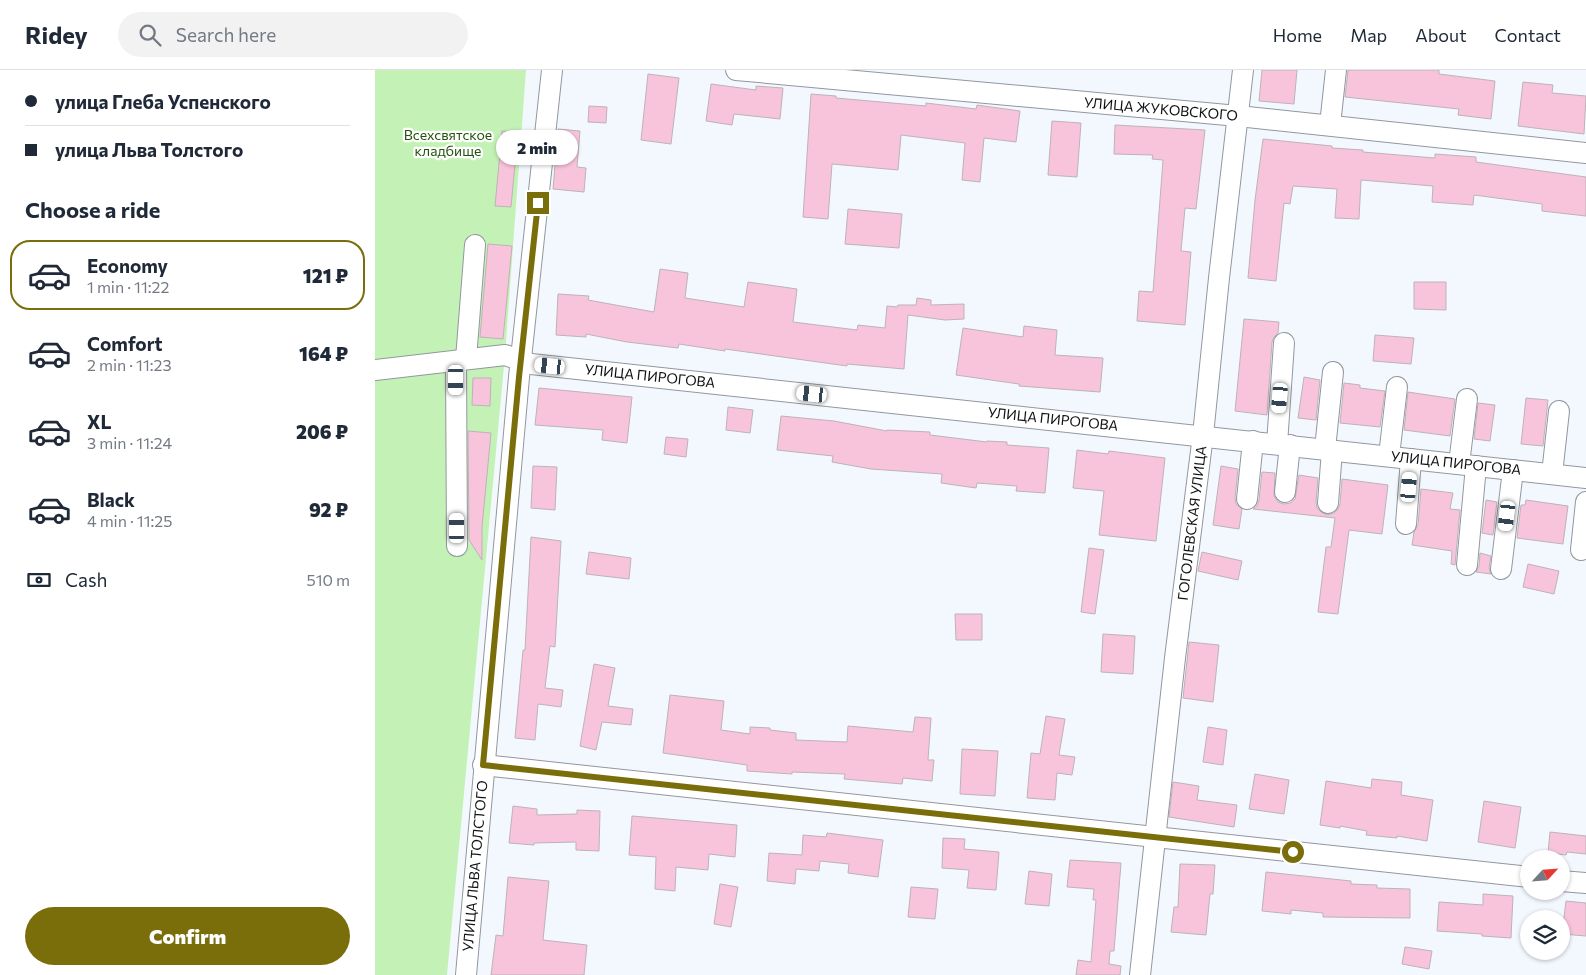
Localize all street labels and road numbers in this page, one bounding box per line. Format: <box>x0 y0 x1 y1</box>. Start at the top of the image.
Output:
street label: УЛИЦА ЖУКОВСКОГО <box>1083 93 1239 124</box>
street label: УЛИЦА ПИРОГОВА <box>584 360 716 391</box>
street label: УЛИЦА ПИРОГОВА <box>987 403 1119 434</box>
street label: ГОГОЛЕВСКАЯ УЛИЦА <box>1174 444 1209 601</box>
street label: УЛИЦА ПИРОГОВА <box>1390 447 1522 478</box>
street label: УЛИЦА ЛЬВА ТОЛСТОГО <box>459 780 490 952</box>

